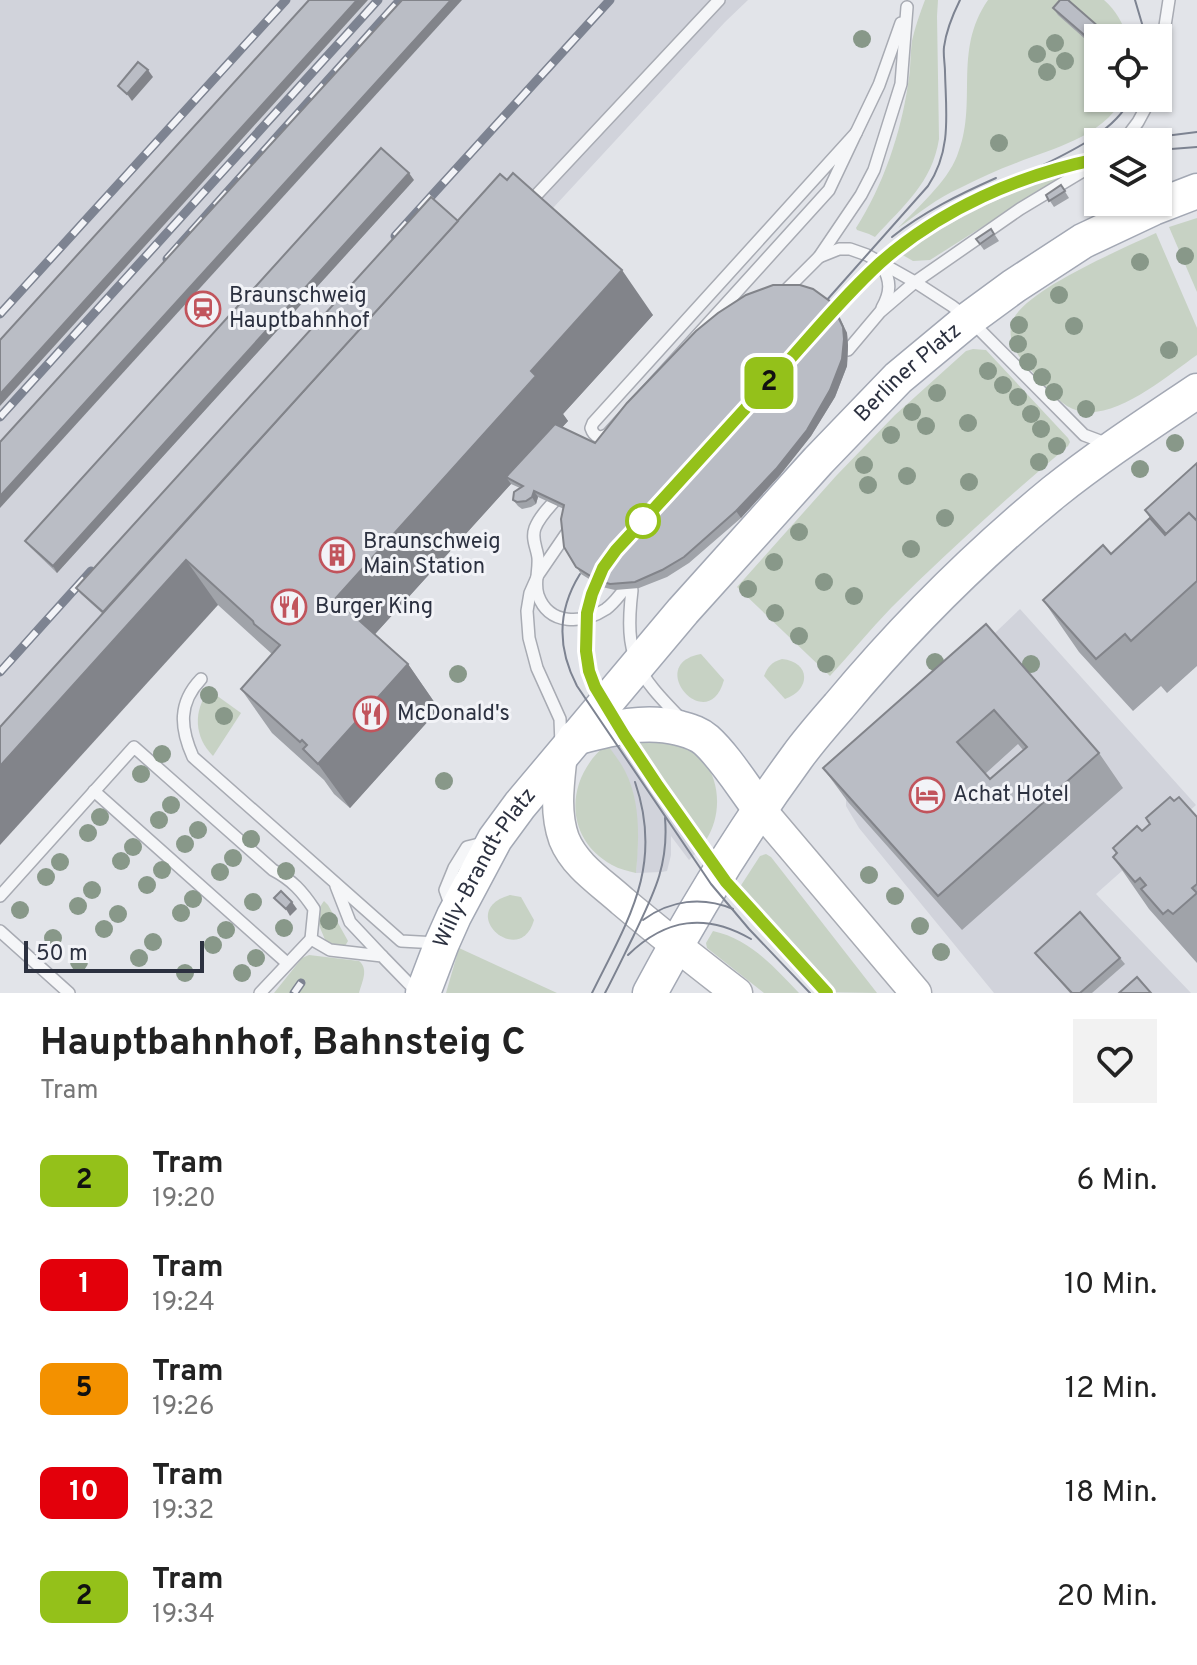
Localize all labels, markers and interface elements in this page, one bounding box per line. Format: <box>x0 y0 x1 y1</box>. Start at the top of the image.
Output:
map controls <box>1084 24 1172 216</box>
button: locate <box>1084 24 1172 112</box>
button: layers <box>1084 128 1172 216</box>
place label: Braunschweig Hauptbahnhof <box>229 283 369 335</box>
station icon: Braunschweig Hauptbahnhof <box>184 290 222 328</box>
street label: Berliner Platz <box>849 317 967 428</box>
line badge: 2 <box>743 357 795 409</box>
text: 2 <box>760 365 778 401</box>
unlabelled marker <box>626 504 660 538</box>
place label: Braunschweig Main Station <box>363 529 501 581</box>
building icon: Braunschweig Main Station <box>318 536 356 574</box>
restaurant icon: Burger King <box>270 588 308 626</box>
place label: Burger King <box>315 594 433 621</box>
restaurant icon: McDonald's <box>352 695 390 733</box>
place label: McDonald's <box>397 701 510 728</box>
hotel icon: Achat Hotel <box>908 776 946 814</box>
street label: Willy-Brandt-Platz <box>428 782 542 952</box>
place label: Achat Hotel <box>953 782 1069 809</box>
scale bar <box>24 937 204 973</box>
text: 50 m <box>36 941 88 968</box>
button: heart <box>1073 1019 1157 1103</box>
text: Hauptbahnhof, Bahnsteig C <box>40 1020 525 1069</box>
text: Tram <box>40 1075 99 1108</box>
text: Tram <box>152 1146 223 1183</box>
text: 2 <box>75 1163 93 1199</box>
text: 6 Min. <box>1076 1163 1157 1200</box>
text: 19:20 <box>152 1183 216 1216</box>
text: Tram <box>152 1250 223 1287</box>
text: 1 <box>78 1267 90 1303</box>
text: 10 Min. <box>1064 1267 1157 1304</box>
text: 19:24 <box>152 1287 215 1320</box>
text: Tram <box>152 1354 223 1391</box>
text: 5 <box>75 1371 93 1407</box>
text: 12 Min. <box>1065 1371 1157 1408</box>
text: 19:26 <box>152 1391 215 1424</box>
text: Tram <box>152 1458 223 1495</box>
text: 10 <box>69 1475 99 1511</box>
text: 18 Min. <box>1065 1475 1157 1512</box>
text: 19:32 <box>152 1495 214 1528</box>
text: Tram <box>152 1562 223 1599</box>
text: 2 <box>75 1579 93 1615</box>
text: 20 Min. <box>1057 1579 1157 1616</box>
text: 19:34 <box>152 1599 215 1632</box>

